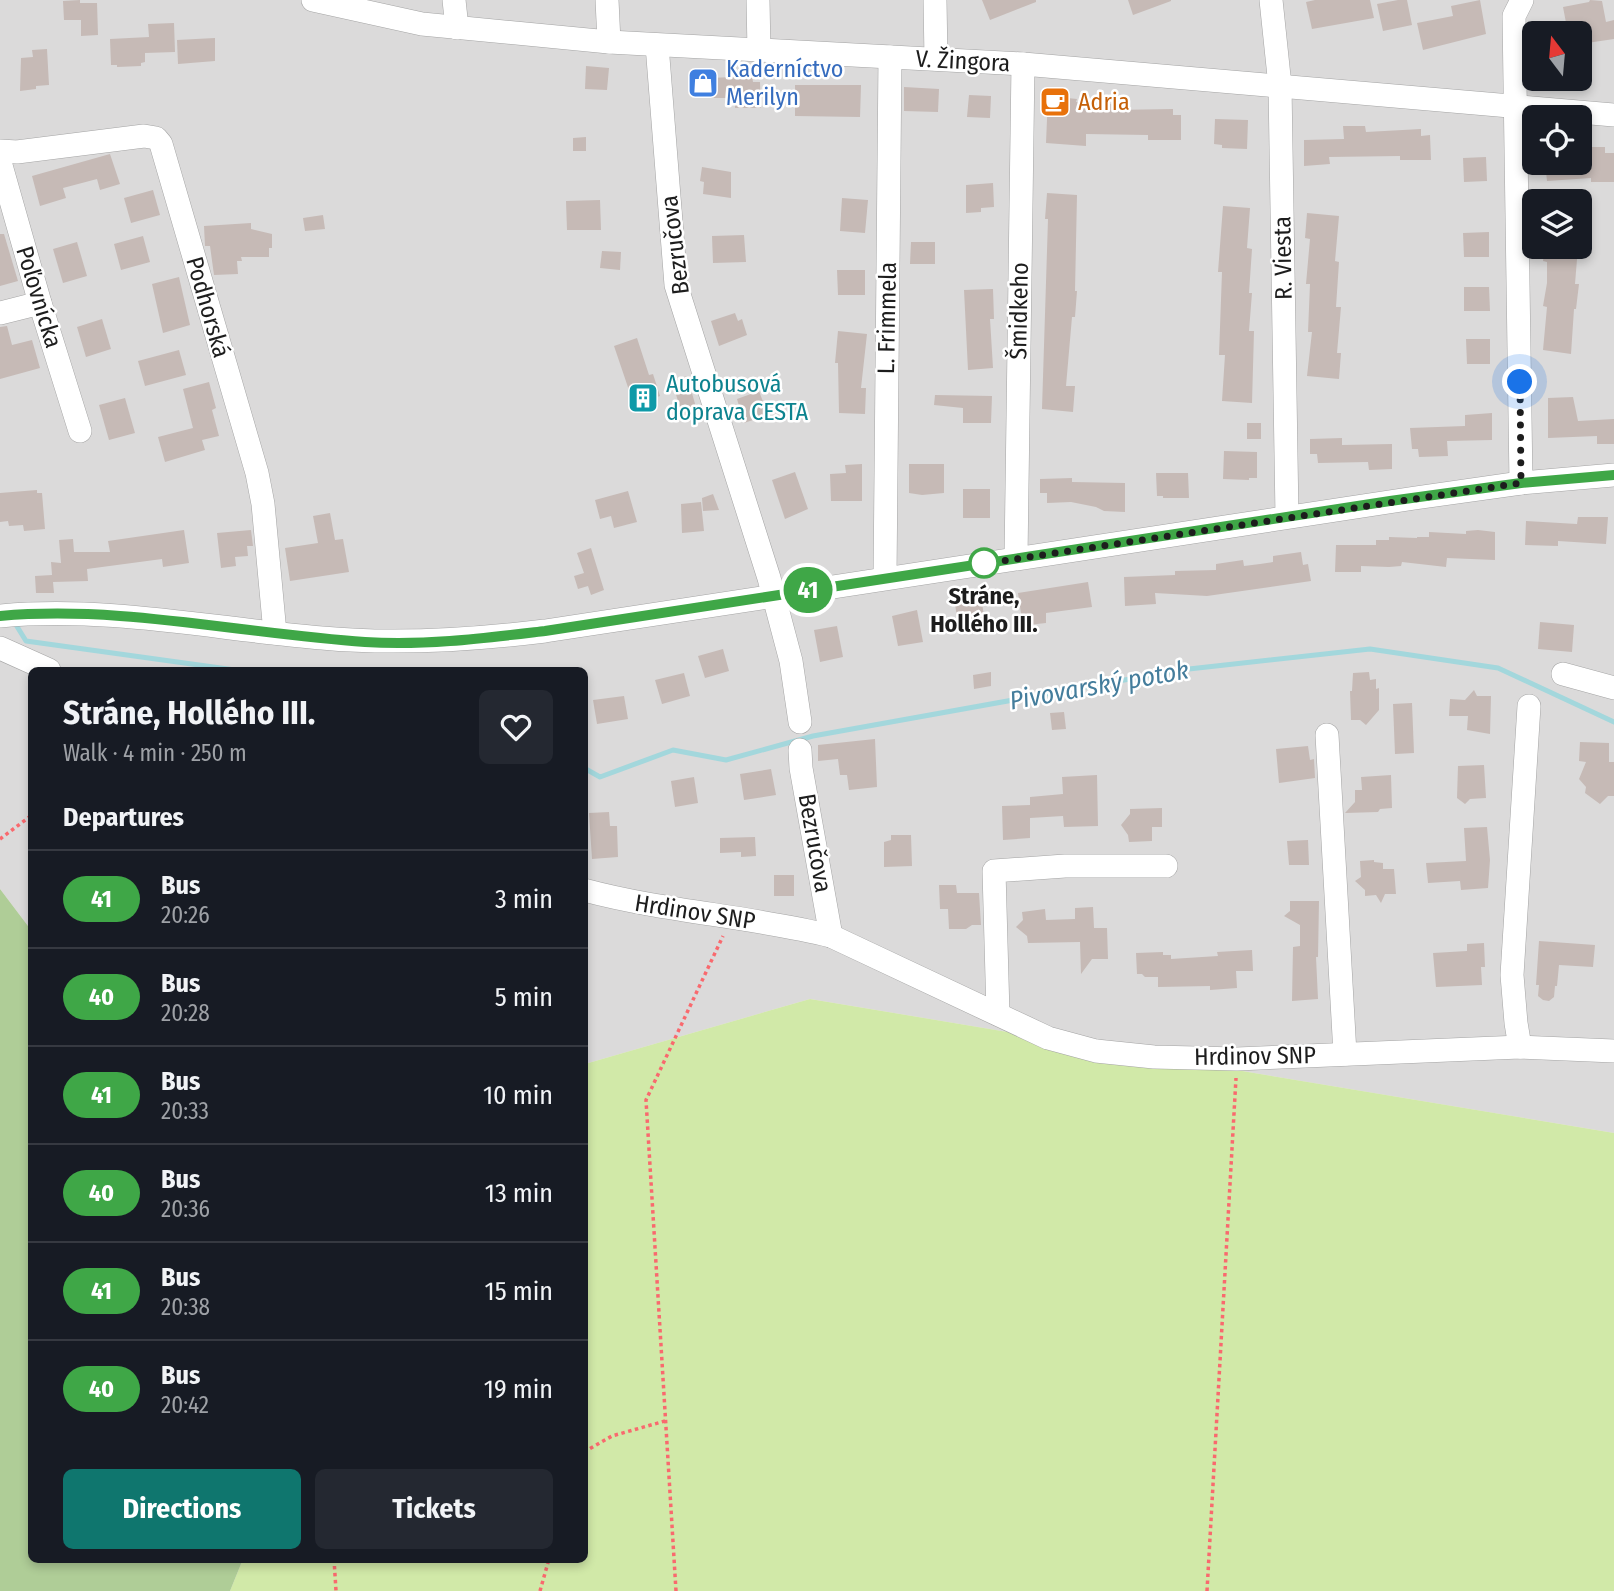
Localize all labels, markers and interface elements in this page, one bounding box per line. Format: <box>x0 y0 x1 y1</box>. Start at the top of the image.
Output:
north arrow <box>1522 21 1592 91</box>
map controls <box>1522 21 1592 259</box>
street label: V. Žingora <box>915 45 1011 77</box>
place label: Kaderníctvo Merilyn <box>726 55 843 111</box>
shop icon: Kaderníctvo Merilyn <box>686 66 720 100</box>
cafe icon: Adria <box>1038 85 1072 119</box>
place label: Adria <box>1078 88 1130 116</box>
button: locate <box>1522 105 1592 175</box>
button: layers <box>1522 189 1592 259</box>
street label: Bezručova <box>655 194 695 296</box>
street label: R. Viesta <box>1268 216 1298 300</box>
street label: Poľovnícka <box>10 243 68 351</box>
street label: Podhorská <box>180 253 236 361</box>
street label: L. Frimmela <box>872 262 902 374</box>
street label: Šmidkeho <box>1003 262 1034 360</box>
your location <box>1502 364 1537 399</box>
place label: Autobusová doprava CESTA <box>666 370 809 426</box>
building icon: Autobusová doprava CESTA <box>626 381 660 415</box>
marker: Stráne, Hollého III. <box>969 548 999 578</box>
line badge: 41 <box>776 567 840 613</box>
text: 41 <box>798 576 818 604</box>
place label: Stráne, Hollého III. <box>930 582 1038 638</box>
water label: Pivovarský potok <box>1007 654 1191 717</box>
button: heart <box>479 690 553 764</box>
text: Stráne, Hollého III. <box>63 693 315 733</box>
text: Walk · 4 min · 250 m <box>63 739 247 767</box>
street label: Bezručova <box>793 791 837 895</box>
text: Departures <box>63 802 184 833</box>
text: Bus <box>161 870 200 901</box>
text: 3 min <box>495 884 553 915</box>
text: 41 <box>91 885 112 913</box>
street label: Hrdinov SNP <box>633 889 757 935</box>
text: 20:26 <box>161 901 210 929</box>
text: Bus <box>161 968 200 999</box>
text: 5 min <box>495 982 553 1013</box>
text: 40 <box>89 983 114 1011</box>
text: 20:28 <box>161 999 210 1027</box>
street label: Hrdinov SNP <box>1194 1041 1316 1071</box>
text: Bus <box>161 1066 200 1097</box>
text: 10 min <box>483 1080 553 1111</box>
text: 41 <box>91 1081 112 1109</box>
text: 20:33 <box>161 1097 209 1125</box>
text: Bus <box>161 1164 200 1195</box>
text: 13 min <box>485 1178 553 1209</box>
text: 40 <box>89 1179 114 1207</box>
text: 20:36 <box>161 1195 210 1223</box>
text: Bus <box>161 1262 200 1293</box>
text: 15 min <box>485 1276 553 1307</box>
text: 41 <box>91 1277 112 1305</box>
text: 20:38 <box>161 1293 210 1321</box>
text: Bus <box>161 1360 200 1391</box>
text: 19 min <box>484 1374 553 1405</box>
text: 40 <box>89 1375 114 1403</box>
text: 20:42 <box>161 1391 209 1419</box>
button: Directions <box>63 1469 301 1549</box>
button: Tickets <box>315 1469 553 1549</box>

